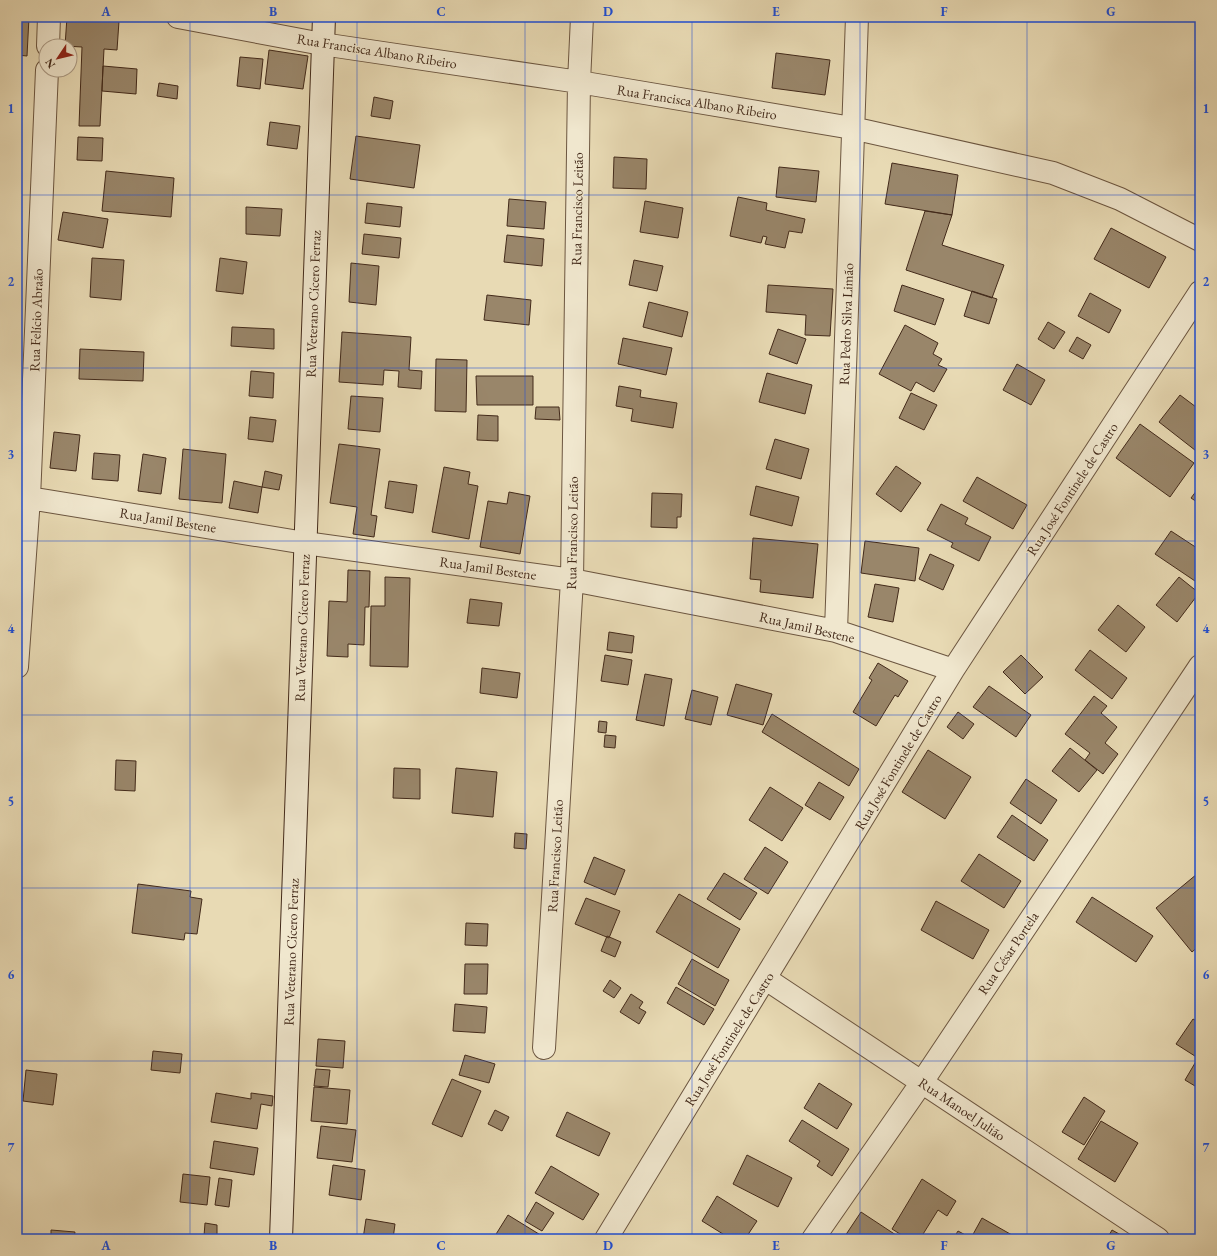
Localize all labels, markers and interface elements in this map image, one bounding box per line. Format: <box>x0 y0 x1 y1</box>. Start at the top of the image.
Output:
text: A <box>100 3 111 20</box>
text: B <box>269 3 277 20</box>
text: C <box>436 3 446 20</box>
text: D <box>603 3 613 20</box>
text: E <box>772 3 780 20</box>
text: F <box>940 3 948 20</box>
text: G <box>1106 3 1116 20</box>
street label: Rua Francisca Albano Ribeiro <box>296 29 458 73</box>
north arrow <box>38 38 78 78</box>
text: N <box>41 56 58 71</box>
street label: Rua Francisca Albano Ribeiro <box>616 80 778 124</box>
text: 1 <box>8 100 15 117</box>
text: 1 <box>1203 100 1210 117</box>
street label: Rua Francisco Leitão <box>567 152 587 266</box>
street label: Rua Veterano Cícero Ferraz <box>301 229 325 378</box>
street label: Rua Pedro Silva Limão <box>835 263 857 385</box>
street label: Rua Felício Abraão <box>25 268 47 372</box>
text: 2 <box>8 273 15 290</box>
text: 2 <box>1203 273 1210 290</box>
street label: Rua José Fontinele de Castro <box>1022 419 1122 559</box>
text: 3 <box>8 446 15 463</box>
text: 3 <box>1203 446 1210 463</box>
street label: Rua Francisco Leitão <box>562 476 582 590</box>
street label: Rua Jamil Bestene <box>118 503 218 537</box>
street label: Rua Jamil Bestene <box>438 552 538 584</box>
street label: Rua Veterano Cícero Ferraz <box>290 553 314 702</box>
street label: Rua Jamil Bestene <box>757 607 857 647</box>
text: 4 <box>8 620 15 637</box>
text: 4 <box>1203 620 1210 637</box>
street label: Rua José Fontinele de Castro <box>850 691 946 833</box>
text: 5 <box>8 793 14 810</box>
text: 5 <box>1203 793 1209 810</box>
street label: Rua Francisco Leitão <box>543 799 567 913</box>
street label: Rua Veterano Cícero Ferraz <box>279 877 303 1026</box>
street label: Rua César Portela <box>974 908 1043 998</box>
text: 6 <box>8 966 15 983</box>
text: 6 <box>1203 966 1210 983</box>
street label: Rua José Fontinele de Castro <box>680 968 778 1109</box>
street label: Rua Manoel Julião <box>915 1073 1009 1145</box>
text: 7 <box>8 1139 15 1156</box>
text: 7 <box>1203 1139 1210 1156</box>
text: A <box>100 1237 111 1254</box>
text: B <box>269 1237 277 1254</box>
text: C <box>436 1237 446 1254</box>
text: D <box>603 1237 613 1254</box>
text: E <box>772 1237 780 1254</box>
text: F <box>940 1237 948 1254</box>
text: G <box>1106 1237 1116 1254</box>

